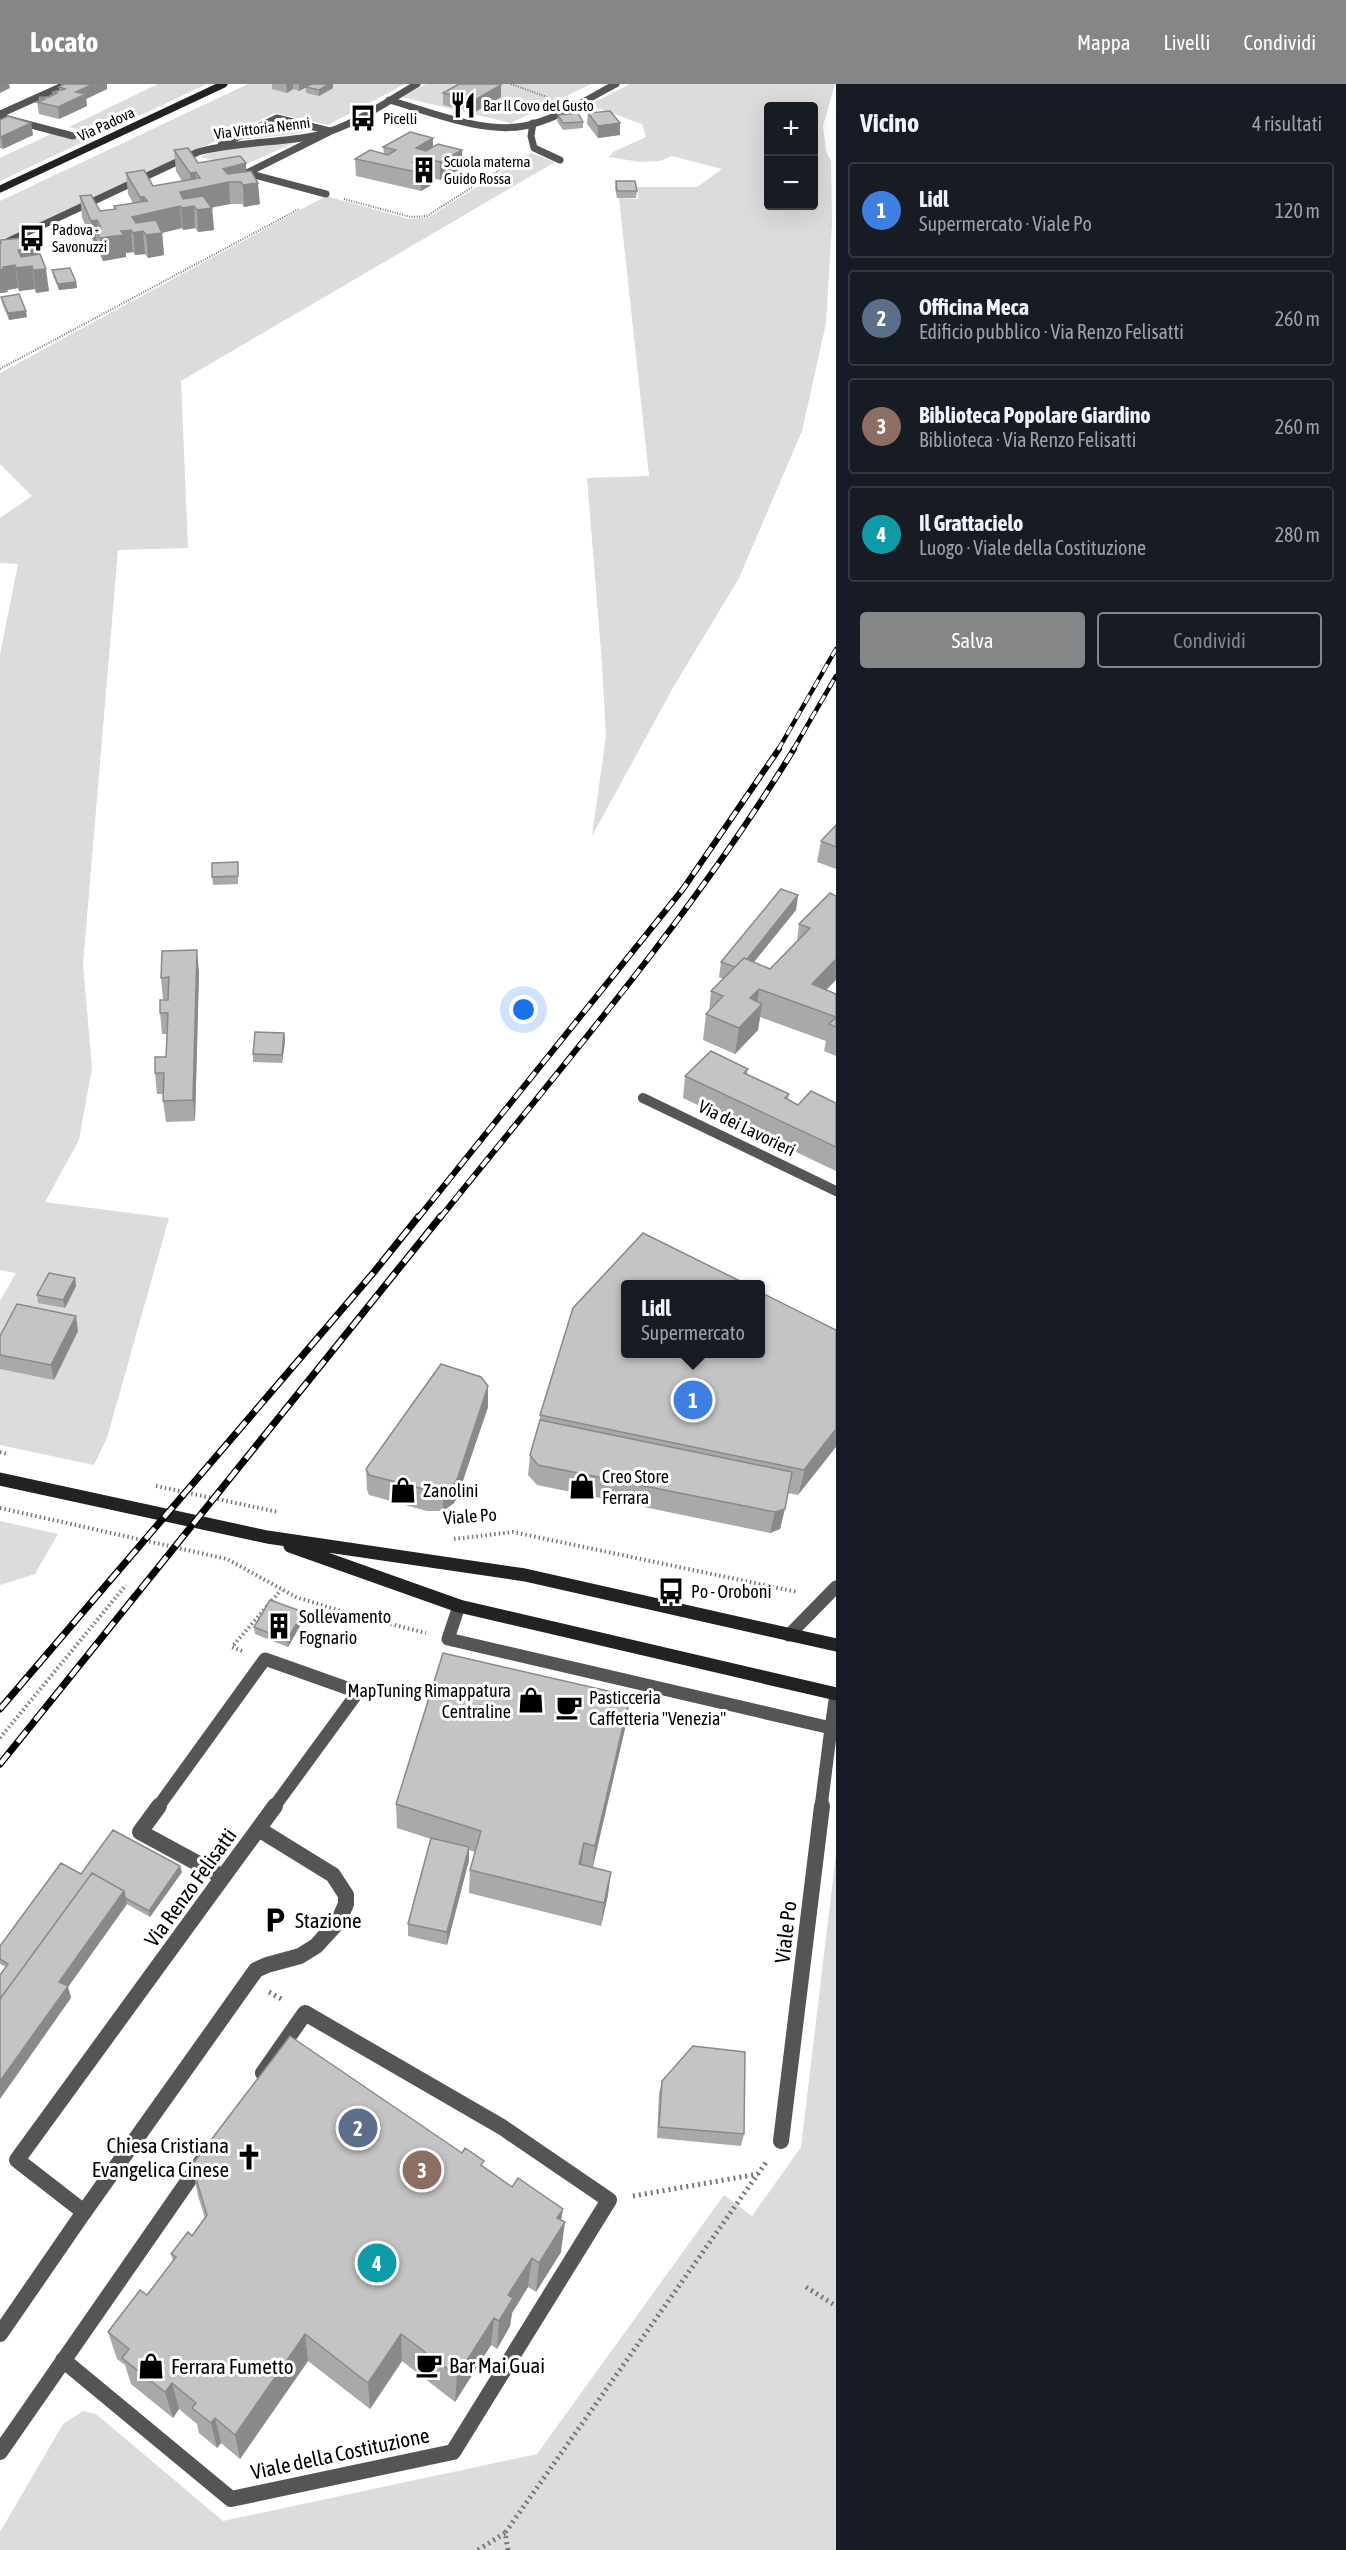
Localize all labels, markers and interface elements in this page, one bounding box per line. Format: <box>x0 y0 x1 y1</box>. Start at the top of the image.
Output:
text: Locato <box>30 26 98 58</box>
text: Mappa <box>1077 30 1131 54</box>
text: Livelli <box>1164 30 1210 54</box>
text: Condividi <box>1243 30 1316 54</box>
restaurant icon: Bar Il Covo del Gusto <box>448 90 478 120</box>
place label: Bar Il Covo del Gusto <box>483 97 594 114</box>
map controls <box>764 102 818 210</box>
button: + <box>764 102 818 156</box>
street label: Via Padova <box>75 103 137 145</box>
bus stop icon: Picelli <box>348 103 378 133</box>
text: Vicino <box>860 108 919 138</box>
place label: Picelli <box>383 110 417 127</box>
text: 4 risultati <box>1252 112 1322 135</box>
street label: Via Vittoria Nenni <box>213 114 311 142</box>
place label: Scuola materna Guido Rossa <box>444 153 531 187</box>
building icon: Scuola materna Guido Rossa <box>409 155 439 185</box>
button: − <box>764 156 818 210</box>
text: Lidl <box>919 186 949 212</box>
text: 1 <box>877 199 886 222</box>
text: 120 m <box>1275 199 1320 222</box>
text: Supermercato · Viale Po <box>919 212 1092 235</box>
place label: Padova - Savonuzzi <box>52 221 107 255</box>
bus stop icon: Padova - Savonuzzi <box>17 223 47 253</box>
text: Officina Meca <box>919 294 1029 320</box>
text: 2 <box>877 307 886 330</box>
text: 260 m <box>1275 307 1320 330</box>
text: Edificio pubblico · Via Renzo Felisatti <box>919 320 1184 343</box>
text: Biblioteca Popolare Giardino <box>919 402 1151 428</box>
text: 3 <box>877 415 886 438</box>
text: 260 m <box>1275 415 1320 438</box>
text: Biblioteca · Via Renzo Felisatti <box>919 428 1136 451</box>
text: Il Grattacielo <box>919 510 1023 536</box>
text: 4 <box>877 523 886 546</box>
text: 280 m <box>1275 523 1320 546</box>
text: Luogo · Viale della Costituzione <box>919 536 1146 559</box>
button: Salva <box>860 612 1085 668</box>
button: Condividi <box>1097 612 1322 668</box>
your location <box>509 995 538 1024</box>
street label: Via dei Lavorieri <box>695 1096 799 1160</box>
popup <box>621 1280 765 1358</box>
text: Lidl <box>641 1295 671 1321</box>
text: Supermercato <box>641 1321 745 1344</box>
pin: 1 <box>674 1378 712 1422</box>
place label: Creo Store Ferrara <box>602 1466 669 1508</box>
shop icon: Creo Store Ferrara <box>567 1471 597 1501</box>
shop icon: Zanolini <box>388 1475 418 1505</box>
place label: Zanolini <box>423 1480 478 1501</box>
street label: Viale Po <box>442 1504 498 1528</box>
bus stop icon: Po - Oroboni <box>656 1576 686 1606</box>
place label: Po - Oroboni <box>691 1581 772 1602</box>
place label: Sollevamento Fognario <box>299 1606 391 1648</box>
building icon: Sollevamento Fognario <box>264 1611 294 1641</box>
place label: MapTuning Rimappatura Centraline <box>347 1680 511 1722</box>
shop icon: MapTuning Rimappatura Centraline <box>516 1685 546 1715</box>
place label: Pasticceria Caffetteria "Venezia" <box>589 1687 726 1729</box>
cafe icon: Pasticceria Caffetteria "Venezia" <box>554 1692 584 1722</box>
street label: Via Renzo Felisatti <box>139 1823 241 1951</box>
street label: Viale Po <box>769 1899 801 1965</box>
parking icon: Stazione <box>260 1905 290 1935</box>
place label: Stazione <box>295 1908 362 1932</box>
pin: 2 <box>338 2106 378 2150</box>
place label: Chiesa Cristiana Evangelica Cinese <box>92 2133 229 2181</box>
church icon: Chiesa Cristiana Evangelica Cinese <box>234 2142 264 2172</box>
pin: 3 <box>402 2148 442 2192</box>
pin: 4 <box>358 2240 397 2286</box>
cafe icon: Bar Mai Guai <box>414 2350 444 2380</box>
shop icon: Ferrara Fumetto <box>136 2351 166 2381</box>
place label: Bar Mai Guai <box>449 2353 545 2377</box>
place label: Ferrara Fumetto <box>171 2354 294 2378</box>
street label: Viale della Costituzione <box>249 2422 431 2484</box>

